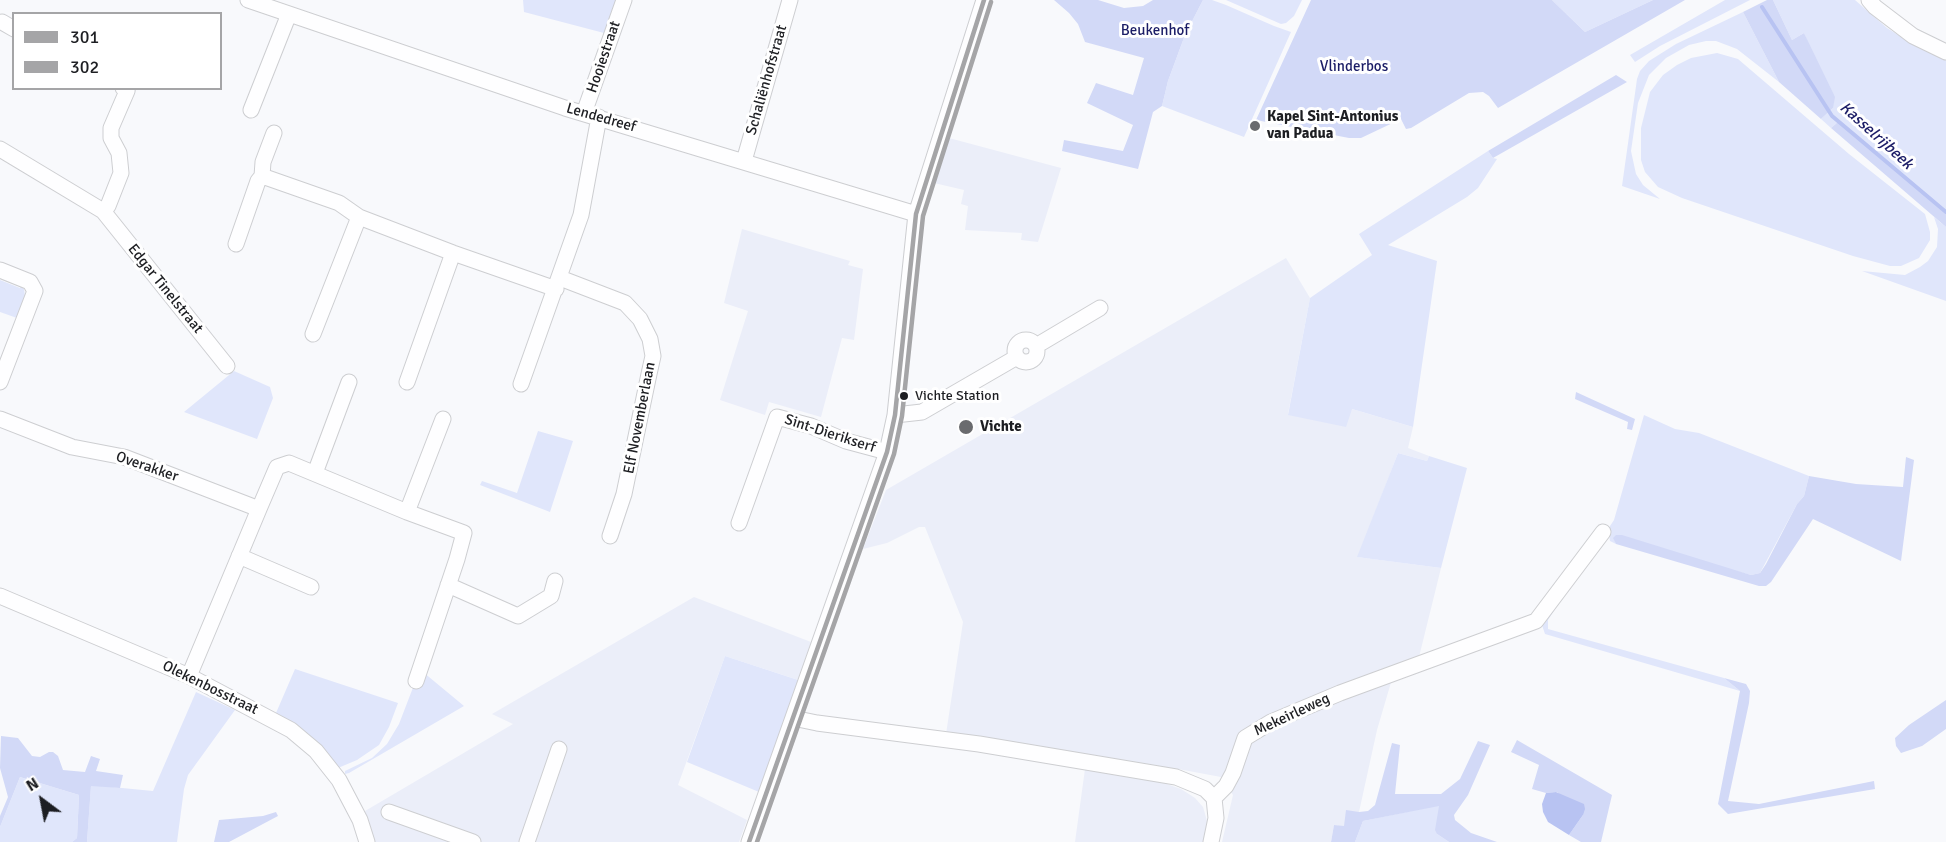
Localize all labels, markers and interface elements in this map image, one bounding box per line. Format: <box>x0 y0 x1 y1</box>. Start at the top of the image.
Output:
legend <box>12 12 222 90</box>
street label: Hooiestraat <box>583 19 625 95</box>
park label: Beukenhof <box>1121 22 1189 40</box>
street label: Schaliënhofstraat <box>743 23 791 137</box>
text: 301 <box>70 26 99 48</box>
text: 302 <box>70 56 99 78</box>
park label: Vlinderbos <box>1320 58 1388 76</box>
water label: Kasselrijbeek <box>1835 98 1917 174</box>
street label: Lendedreef <box>564 99 638 137</box>
place label: Kapel Sint-Antonius van Padua <box>1267 108 1398 143</box>
marker: Kapel Sint-Antonius van Padua <box>1248 119 1262 133</box>
street label: Edgar Tinelstraat <box>123 241 207 337</box>
street label: Elf Novemberlaan <box>620 360 660 476</box>
place label: Vichte Station <box>915 388 999 404</box>
marker: Vichte Station <box>898 390 910 402</box>
street label: Sint-Dierikserf <box>782 411 878 457</box>
marker: Vichte <box>957 418 975 436</box>
place label: Vichte <box>980 418 1022 436</box>
street label: Overakker <box>113 448 181 486</box>
street label: Olekenbosstraat <box>159 657 261 719</box>
street label: Mekeirleweg <box>1251 690 1333 740</box>
north arrow <box>12 770 72 830</box>
text: N <box>22 773 42 796</box>

